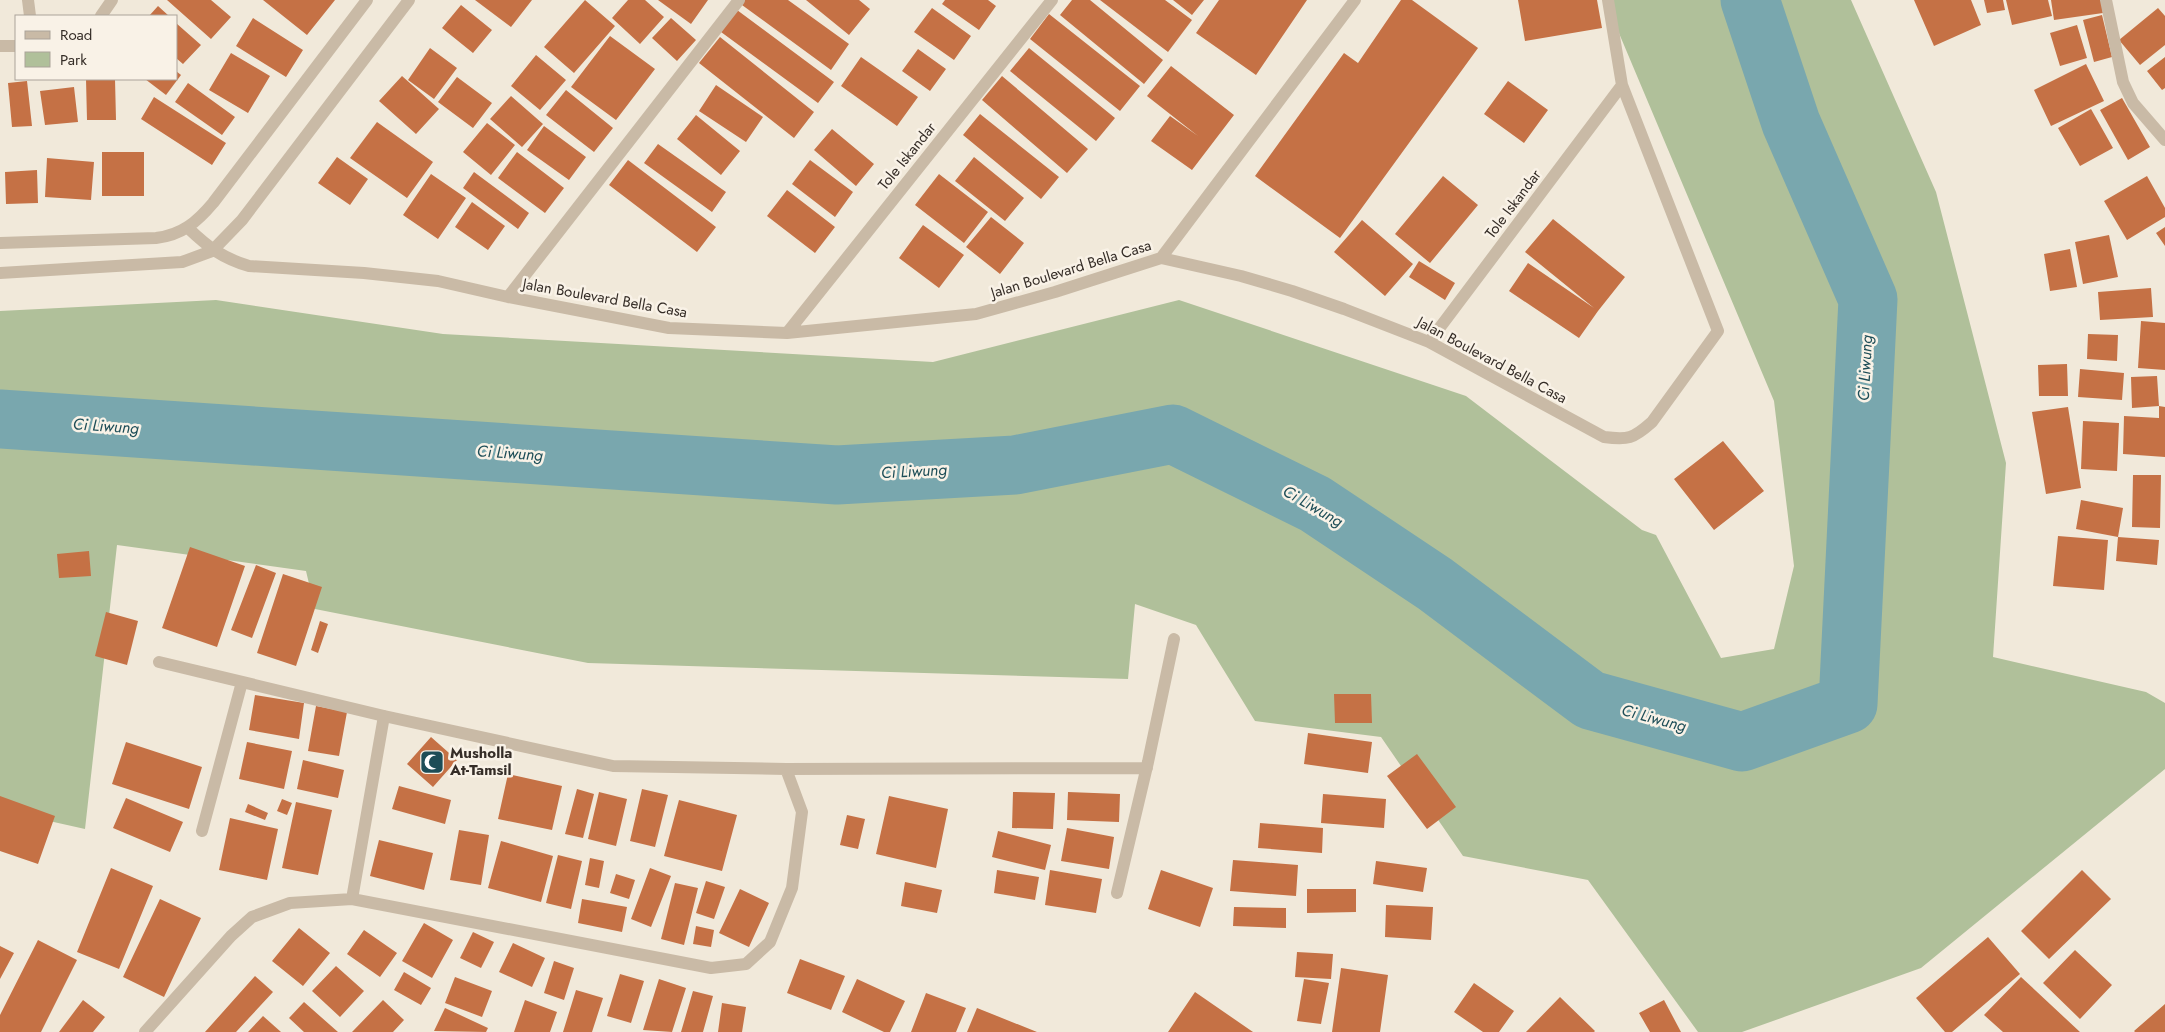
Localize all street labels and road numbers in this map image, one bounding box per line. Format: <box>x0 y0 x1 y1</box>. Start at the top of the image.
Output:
street label: Tole Iskandar <box>873 117 942 195</box>
street label: Tole Iskandar <box>1480 164 1547 243</box>
street label: Jalan Boulevard Bella Casa <box>986 234 1154 304</box>
street label: Jalan Boulevard Bella Casa <box>519 272 689 323</box>
street label: Jalan Boulevard Bella Casa <box>1411 310 1571 409</box>

